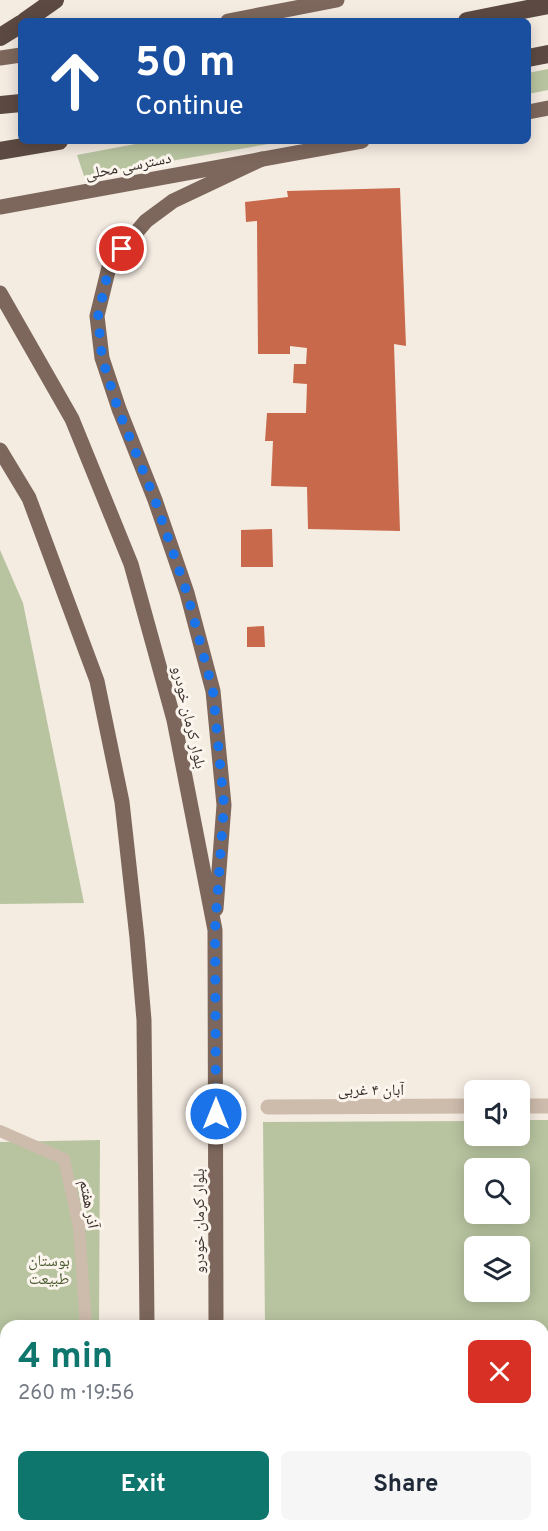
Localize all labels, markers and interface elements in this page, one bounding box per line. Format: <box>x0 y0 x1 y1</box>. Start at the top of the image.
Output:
text: 50 m <box>135 38 236 91</box>
icon: ahead <box>36 42 114 120</box>
text: Continue <box>135 90 244 124</box>
street label: دسترسی محلی <box>84 149 173 185</box>
pin <box>96 223 147 274</box>
icon: arrive <box>105 232 138 265</box>
street label: بلوار کرمان خودرو <box>166 664 210 771</box>
map controls <box>464 1080 530 1302</box>
button: sound <box>464 1080 530 1146</box>
street label: آبان ۴ غربی <box>338 1081 405 1101</box>
position arrow <box>184 1082 248 1146</box>
button: search <box>464 1158 530 1224</box>
street label: بلوار کرمان خودرو <box>190 1168 210 1274</box>
street label: آذر هفتم <box>74 1179 102 1231</box>
button: layers <box>464 1236 530 1302</box>
park label: بوستان طبیعت <box>28 1252 70 1290</box>
text: 4 min <box>18 1335 113 1381</box>
button: close <box>468 1340 531 1403</box>
text: 260 m · 19:56 <box>18 1381 134 1407</box>
button: Exit <box>18 1451 269 1520</box>
button: Share <box>281 1451 531 1520</box>

